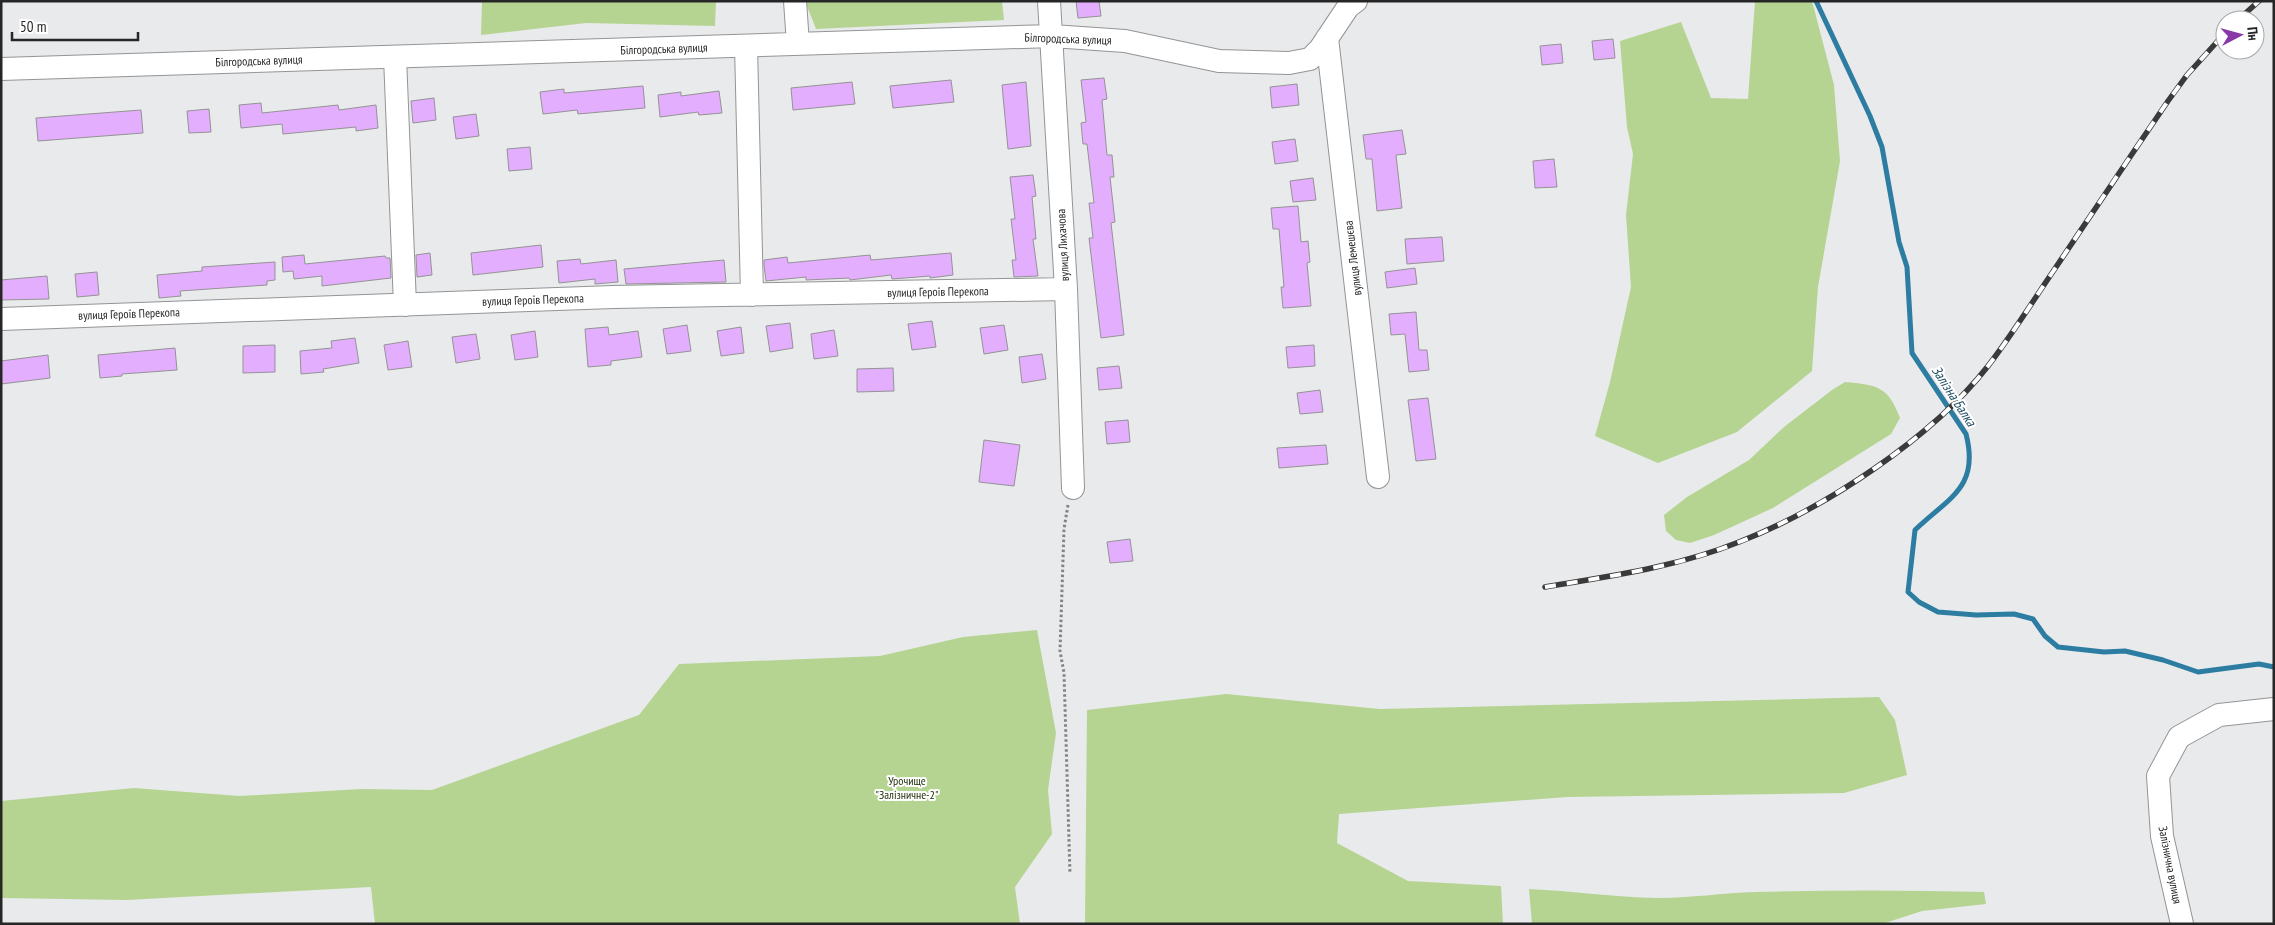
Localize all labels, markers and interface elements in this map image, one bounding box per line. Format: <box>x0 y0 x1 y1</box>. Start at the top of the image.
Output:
scale bar <box>12 10 139 42</box>
north arrow <box>2215 10 2265 60</box>
text: 50 m <box>20 17 46 36</box>
text: Пн <box>2243 26 2263 41</box>
street label: Білгородська вулиця <box>1024 29 1112 48</box>
street label: Білгородська вулиця <box>620 39 708 58</box>
street label: Білгородська вулиця <box>215 51 303 70</box>
street label: вулиця Лихачова <box>1053 208 1072 282</box>
street label: вулиця Лемешєва <box>1340 220 1365 296</box>
street label: вулиця Героїв Перекопа <box>887 283 989 300</box>
street label: вулиця Героїв Перекопа <box>482 290 584 309</box>
street label: вулиця Героїв Перекопа <box>78 304 180 323</box>
water label: Залізна Балка <box>1928 362 1981 431</box>
park label: Урочище "Залізничне-2" <box>876 773 938 802</box>
street label: Залізнична вулиця <box>2156 825 2185 905</box>

